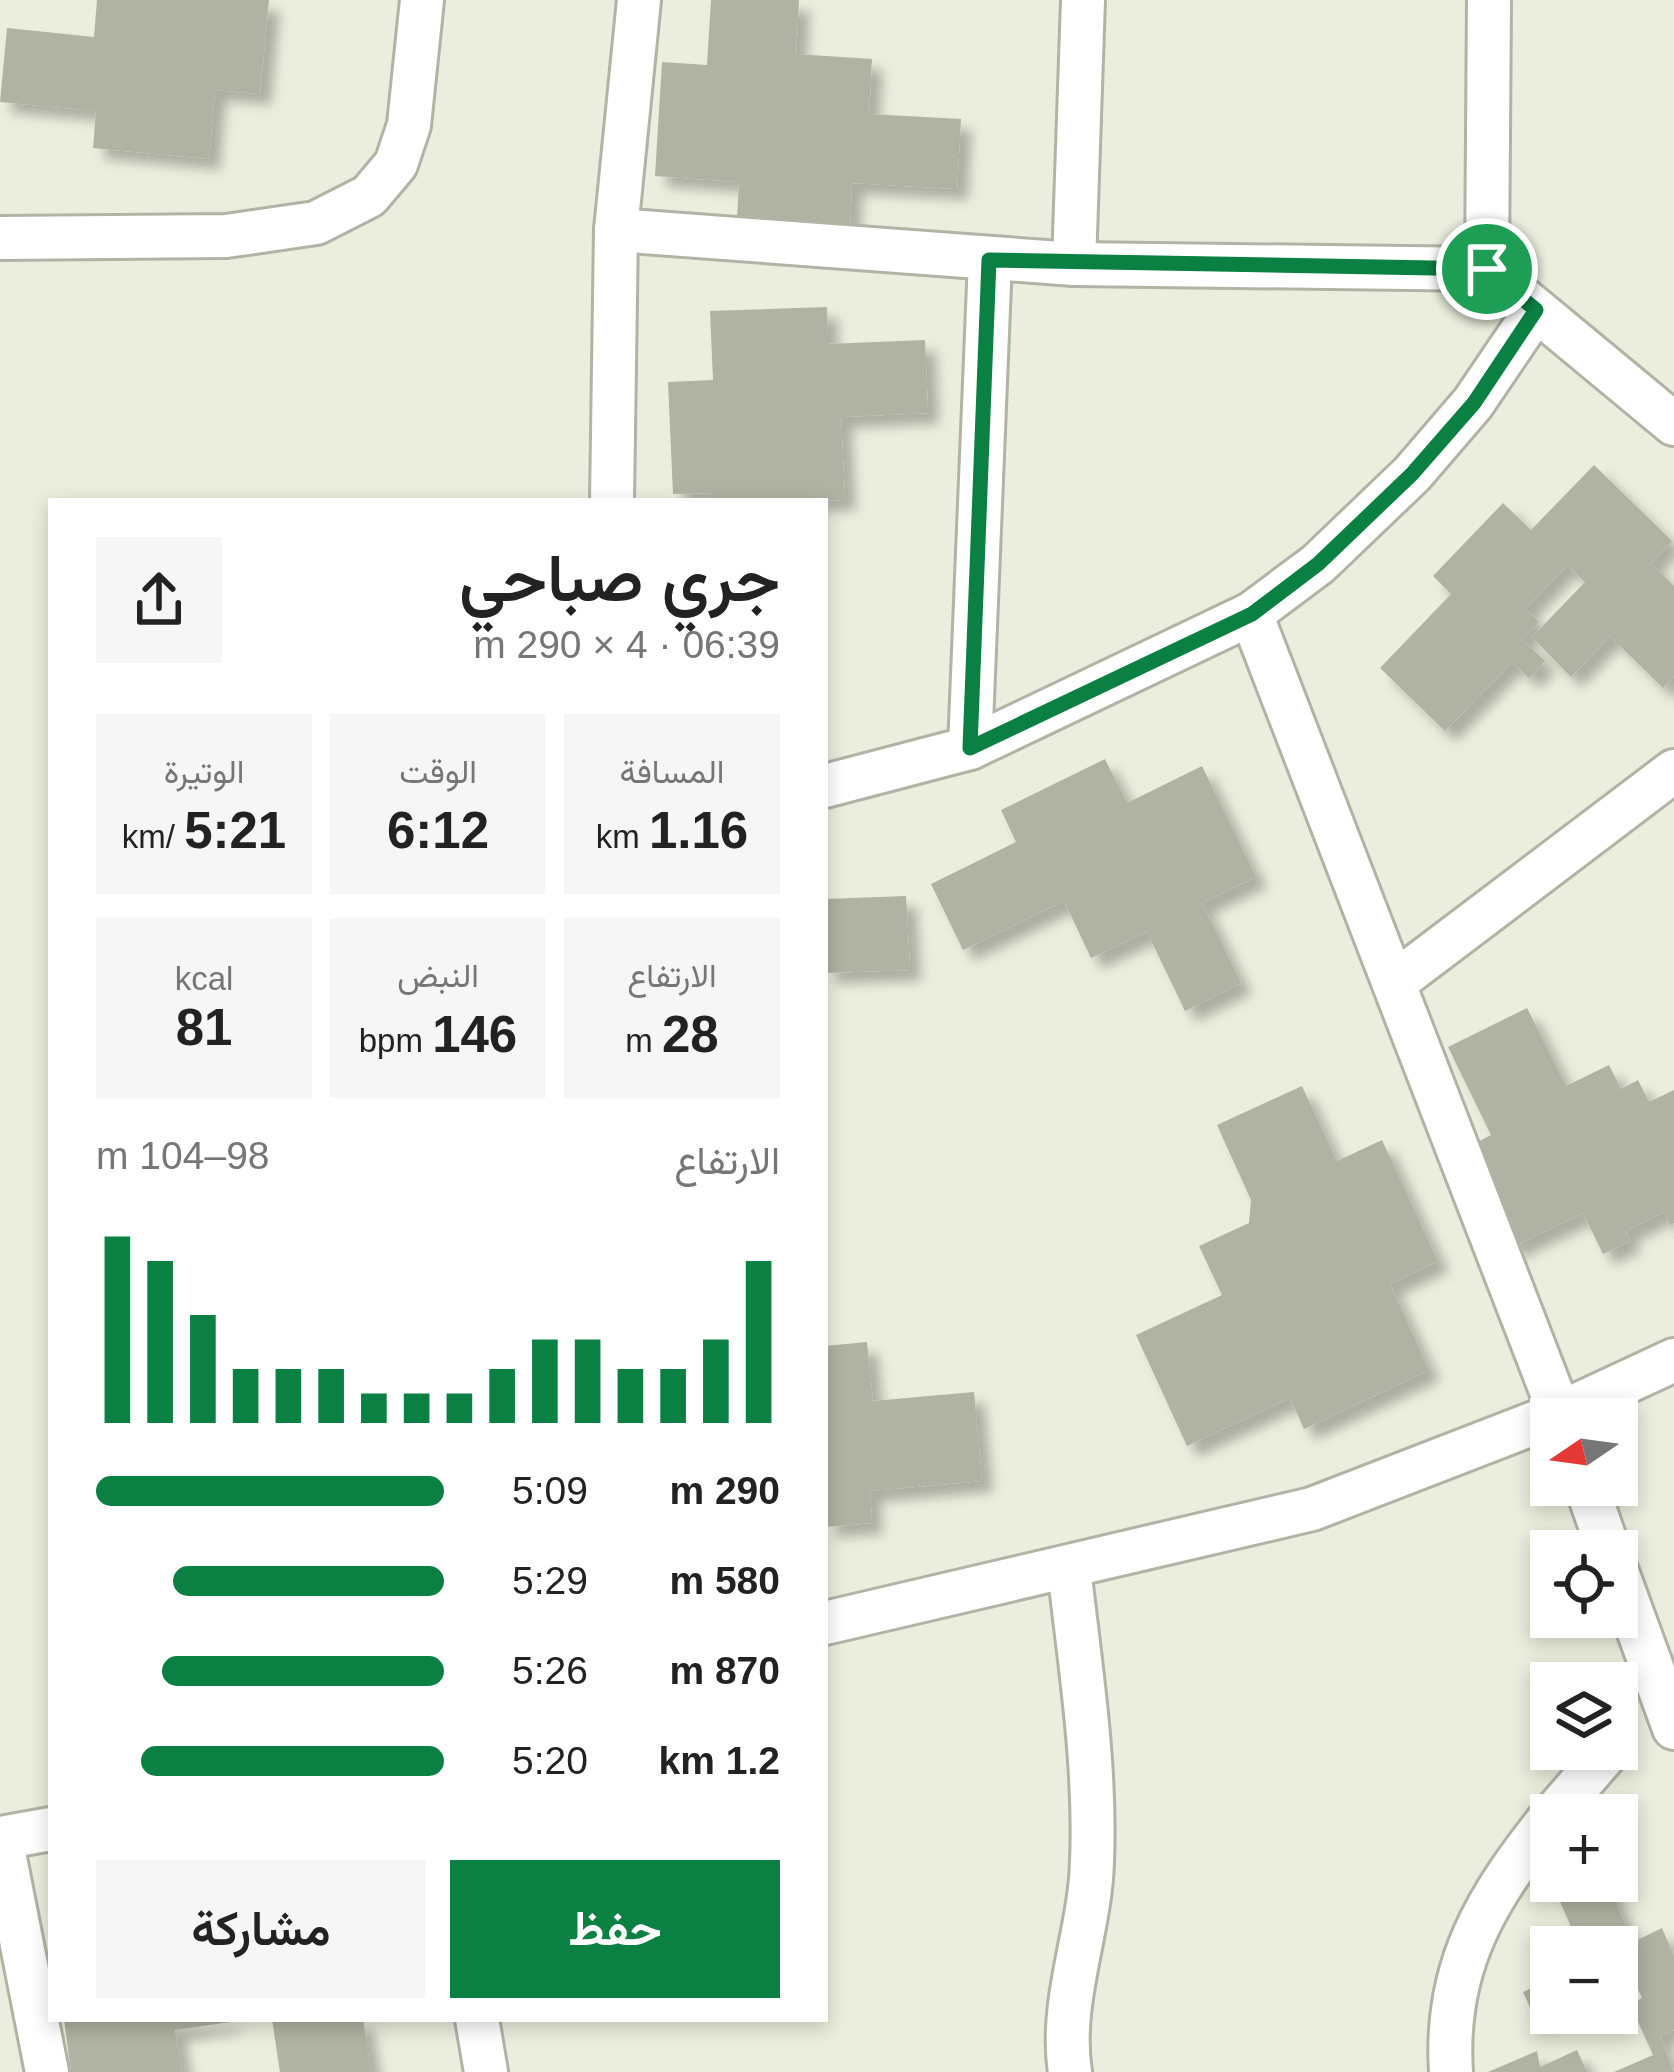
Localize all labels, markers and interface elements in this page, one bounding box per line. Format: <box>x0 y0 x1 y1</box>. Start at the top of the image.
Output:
pin <box>1436 218 1538 320</box>
icon: arrive <box>1454 236 1520 302</box>
button: share <box>96 537 222 663</box>
text: جري صباحي <box>459 541 780 615</box>
text: 06:39 · 4 × 290 m <box>473 623 780 666</box>
text: الوتيرة <box>164 753 244 790</box>
text: الوقت <box>399 753 477 790</box>
text: المسافة <box>620 753 724 790</box>
text: 5:21 <box>184 802 286 859</box>
text: 6:12 <box>387 802 489 859</box>
text: 1.16 <box>649 802 748 859</box>
text: /km <box>122 818 184 855</box>
text: km <box>596 818 649 855</box>
text: النبض <box>397 957 479 994</box>
text: الارتفاع <box>627 957 717 994</box>
text: kcal <box>175 960 233 997</box>
text: 81 <box>176 999 232 1056</box>
text: 146 <box>432 1006 517 1063</box>
text: 28 <box>662 1006 719 1063</box>
text: bpm <box>359 1022 432 1059</box>
text: m <box>625 1022 662 1059</box>
text: 98–104 m <box>96 1134 270 1177</box>
text: الارتفاع <box>674 1139 780 1182</box>
north arrow <box>1530 1398 1638 1506</box>
map controls <box>1530 1398 1638 2034</box>
text: 5:09 <box>512 1469 588 1512</box>
text: 290 m <box>669 1469 780 1512</box>
button: locate <box>1530 1530 1638 1638</box>
text: 5:29 <box>512 1559 588 1602</box>
text: 580 m <box>669 1559 780 1602</box>
text: 5:26 <box>512 1649 588 1692</box>
text: 870 m <box>669 1649 780 1692</box>
button: layers <box>1530 1662 1638 1770</box>
text: 5:20 <box>512 1739 588 1782</box>
text: 1.2 km <box>659 1739 780 1782</box>
button: + <box>1530 1794 1638 1902</box>
button: مشاركة <box>96 1860 426 1998</box>
button: حفظ <box>450 1860 780 1998</box>
button: − <box>1530 1926 1638 2034</box>

